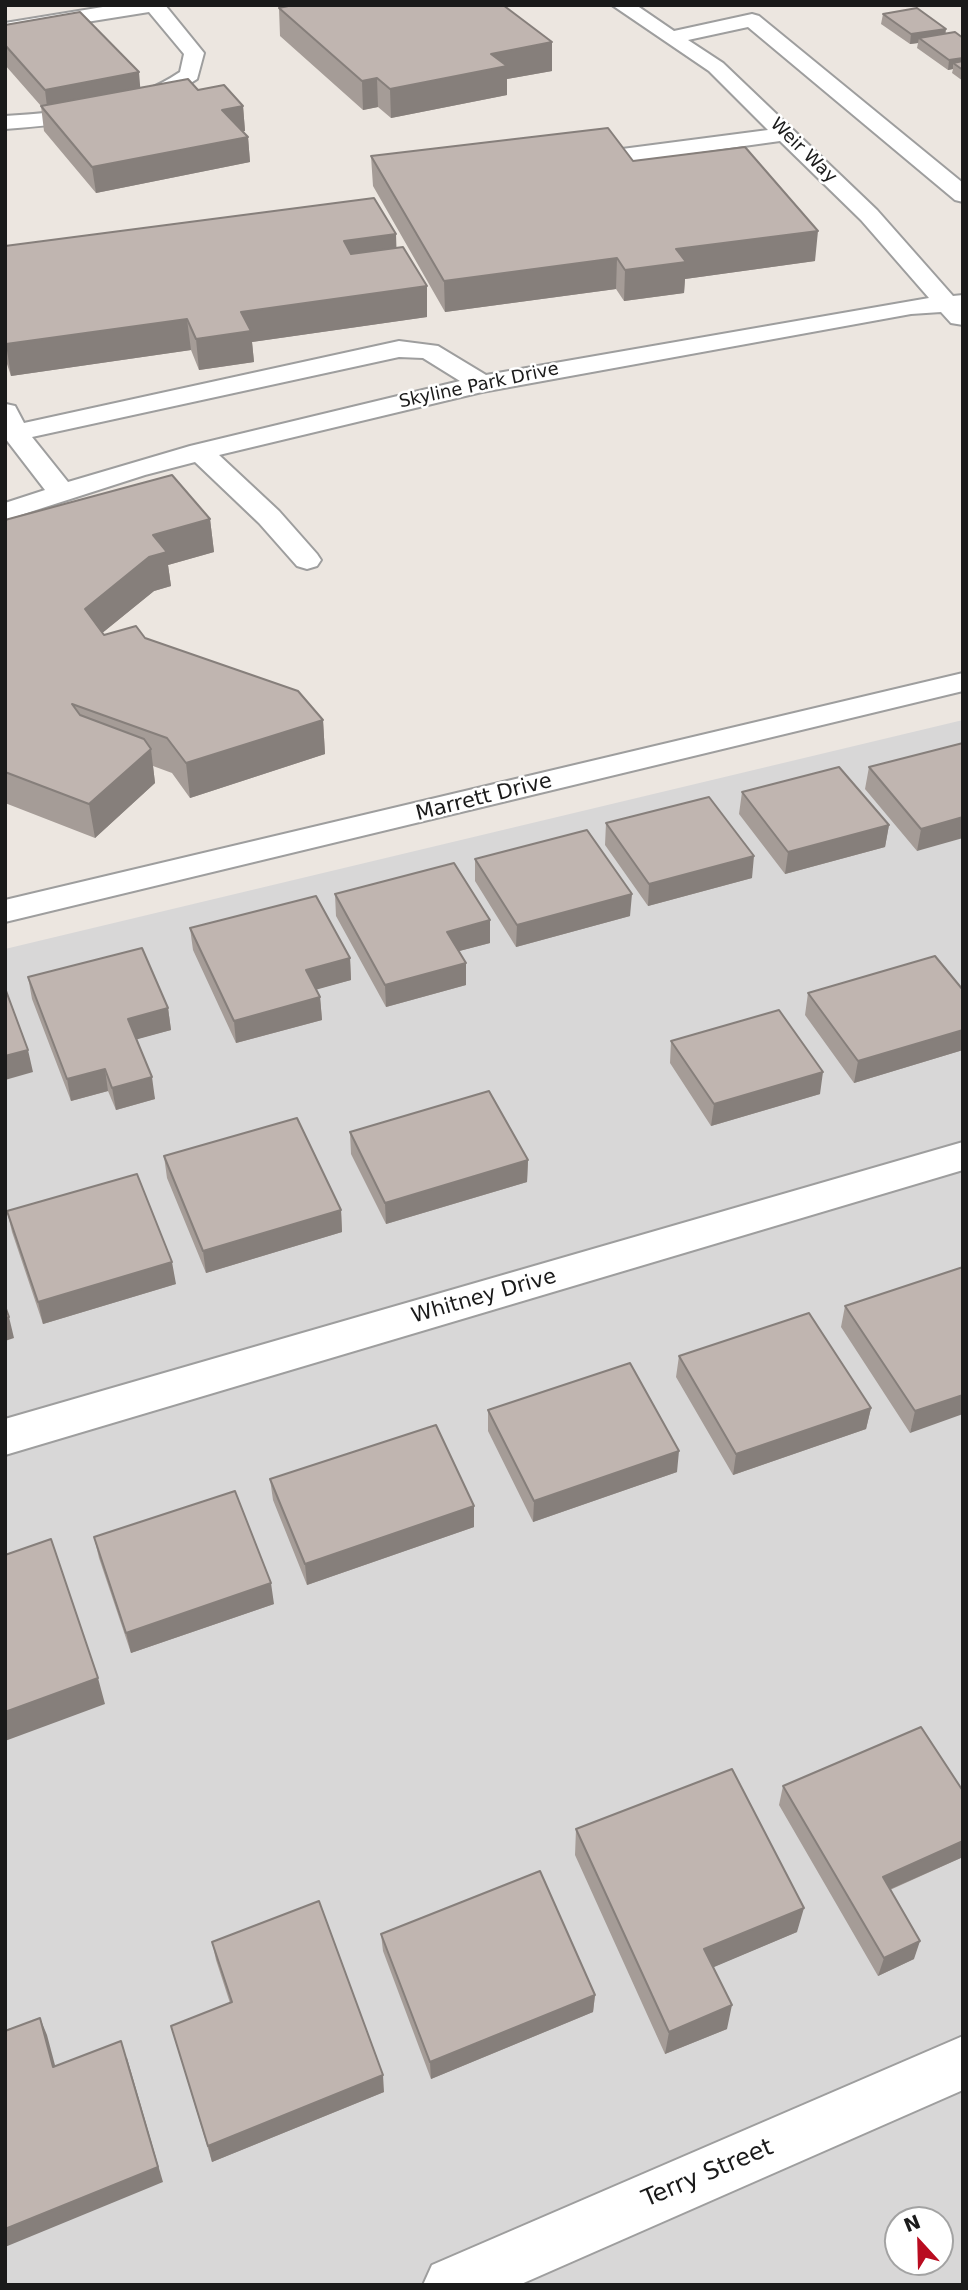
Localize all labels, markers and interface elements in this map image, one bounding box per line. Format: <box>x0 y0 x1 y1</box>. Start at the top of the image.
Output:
street label: Weir Way <box>765 114 841 188</box>
street label: Skyline Park Drive <box>397 359 561 413</box>
street label: Marrett Drive <box>413 769 555 827</box>
street label: Whitney Drive <box>409 1264 559 1330</box>
street label: Terry Street <box>638 2134 778 2214</box>
north arrow <box>884 2206 954 2276</box>
text: N <box>900 2210 923 2237</box>

